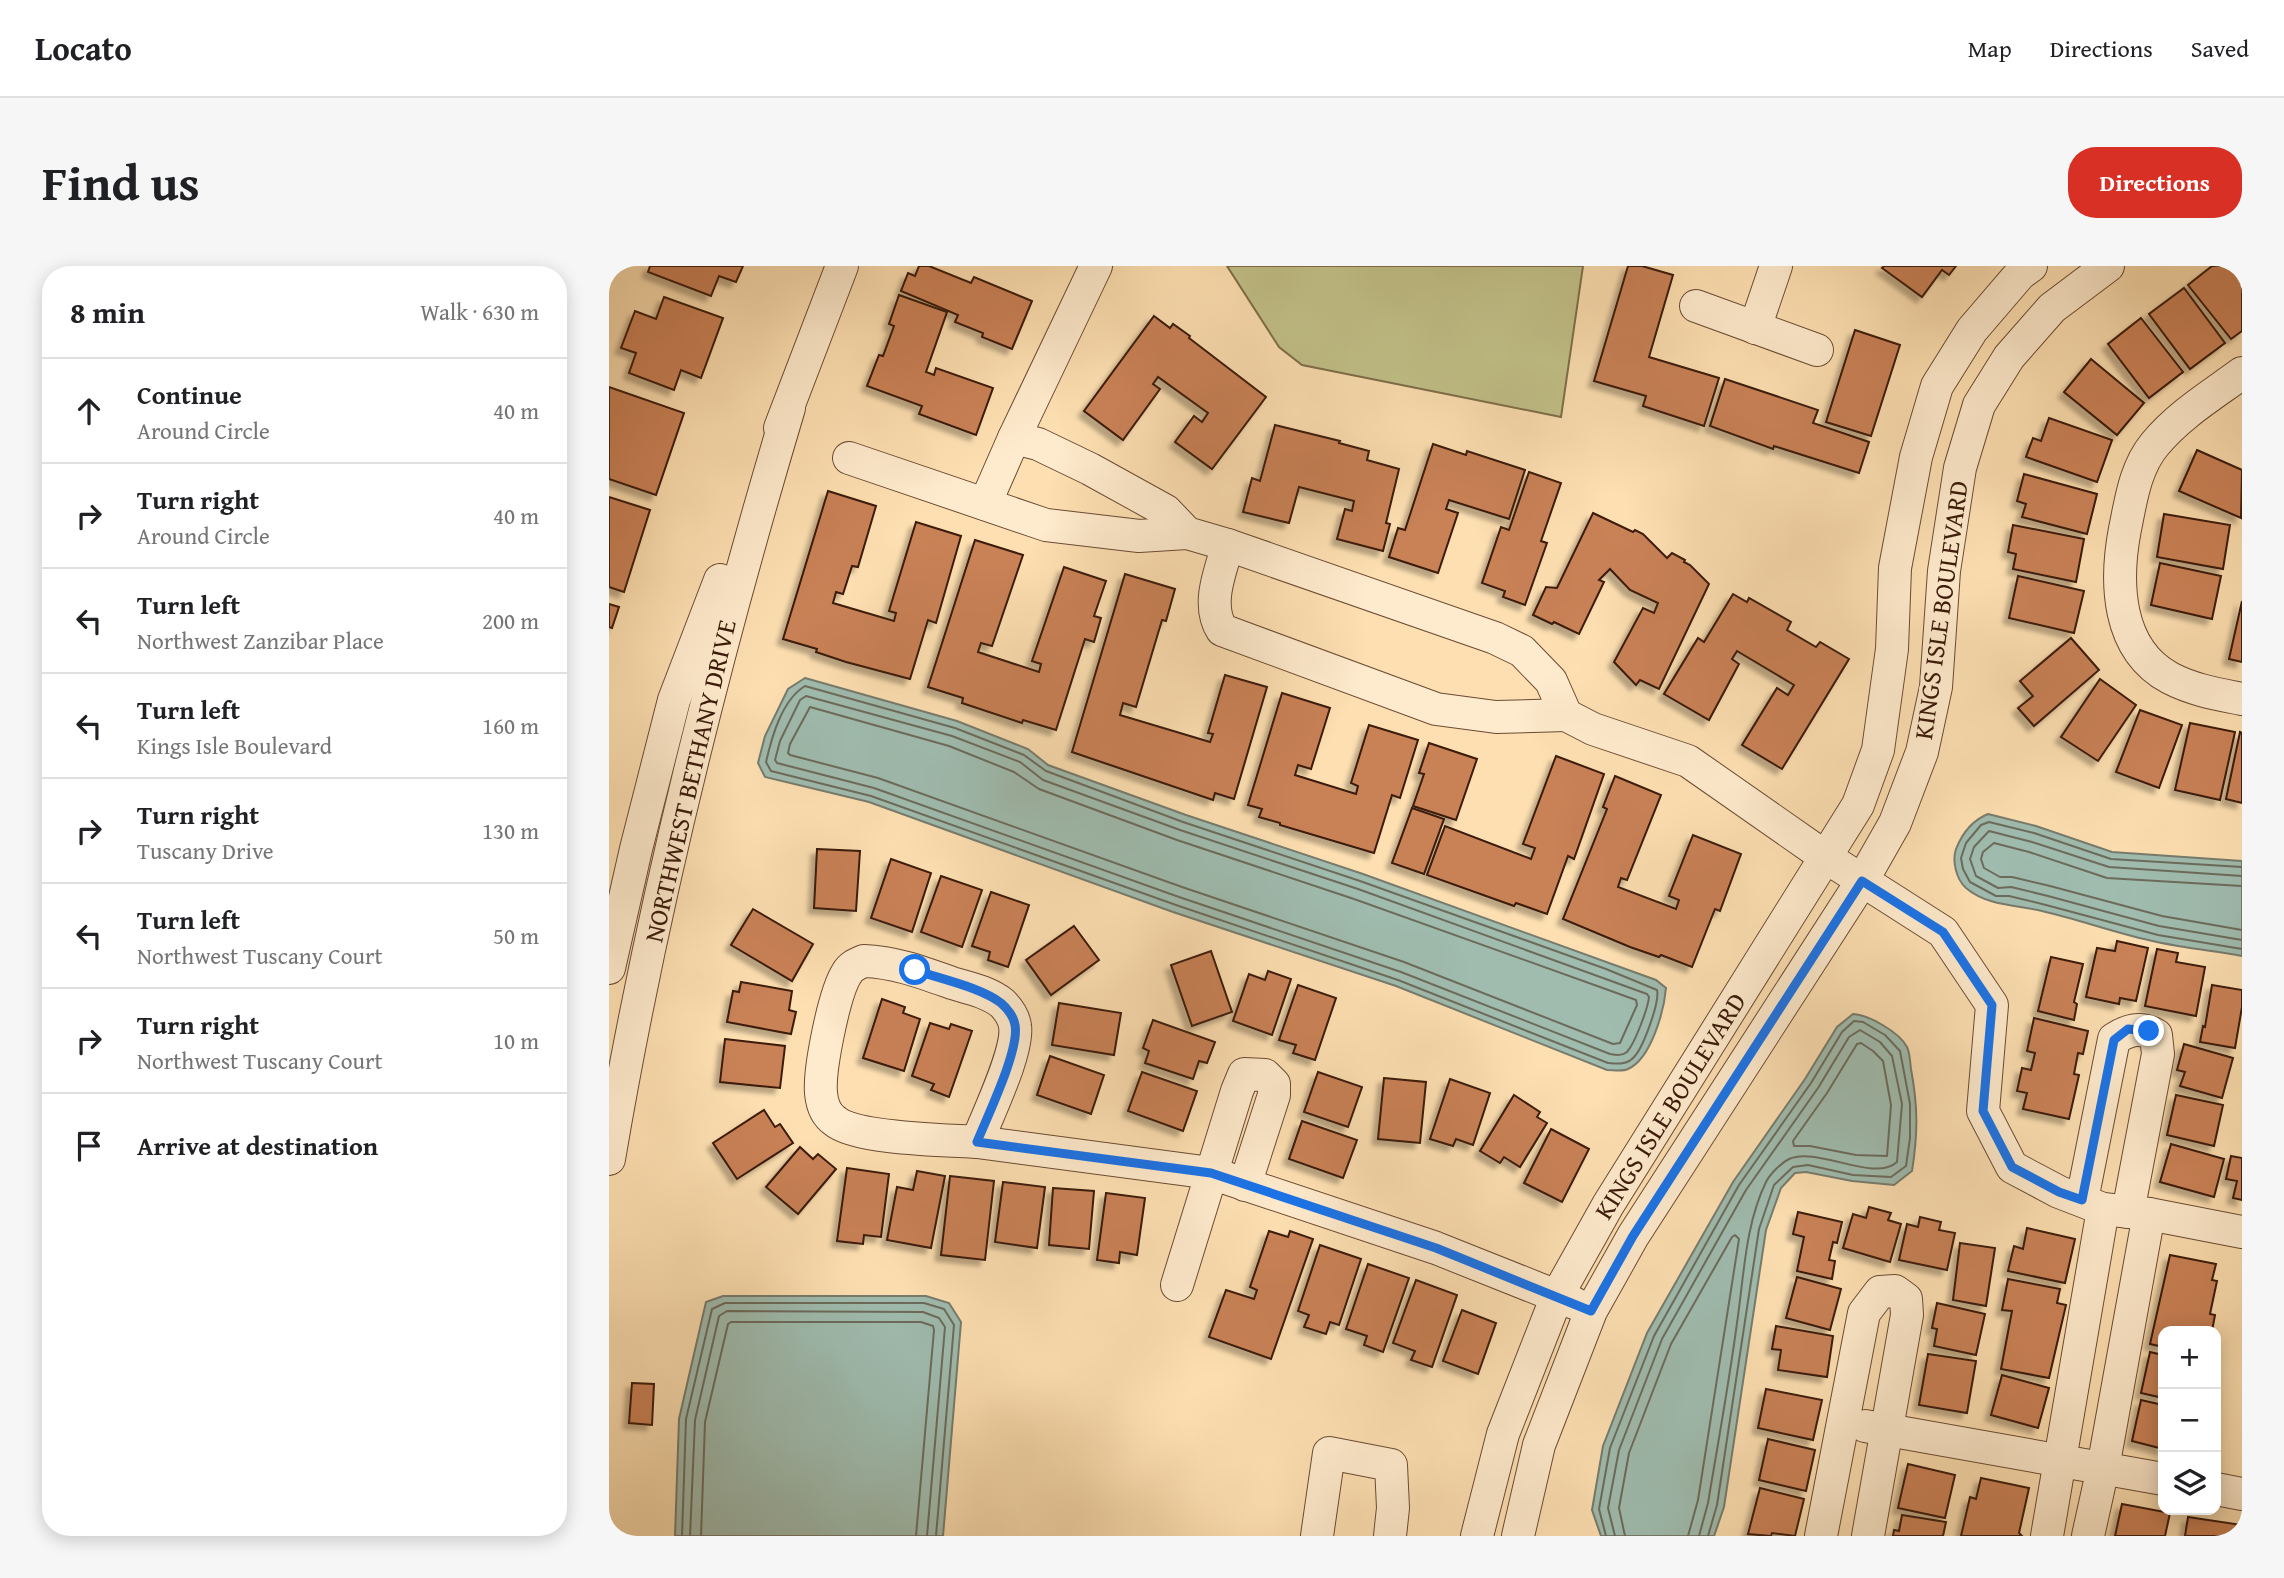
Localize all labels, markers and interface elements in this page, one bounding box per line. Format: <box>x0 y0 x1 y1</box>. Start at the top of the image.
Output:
text: Locato <box>35 24 132 72</box>
text: Map <box>1968 31 2012 66</box>
text: Directions <box>2050 31 2153 66</box>
text: Saved <box>2191 31 2249 66</box>
text: Find us <box>42 146 200 218</box>
button: Directions <box>2068 147 2242 218</box>
text: 8 min <box>70 290 145 334</box>
text: Walk · 630 m <box>420 295 539 328</box>
text: Continue <box>137 375 242 414</box>
icon: ahead <box>70 392 108 430</box>
text: 40 m <box>493 394 539 427</box>
text: Around Circle <box>137 414 270 447</box>
street label: KINGS ISLE BOULEVARD <box>1903 478 1978 742</box>
text: Turn right <box>137 480 259 519</box>
icon: right <box>70 497 108 535</box>
text: 40 m <box>493 499 539 532</box>
text: Around Circle <box>137 519 270 552</box>
text: Turn left <box>137 585 240 624</box>
icon: left <box>70 602 108 640</box>
text: 200 m <box>482 604 539 637</box>
street label: NORTHWEST BETHANY DRIVE <box>633 616 746 946</box>
text: Northwest Zanzibar Place <box>137 624 384 657</box>
text: Turn left <box>137 690 240 729</box>
icon: left <box>70 707 108 745</box>
text: 160 m <box>482 709 539 742</box>
text: Kings Isle Boulevard <box>137 729 332 762</box>
text: Turn right <box>137 795 259 834</box>
icon: right <box>70 812 108 850</box>
text: 130 m <box>482 814 539 847</box>
text: Tuscany Drive <box>137 834 274 867</box>
text: Turn left <box>137 900 240 939</box>
icon: left <box>70 917 108 955</box>
text: 50 m <box>493 919 539 952</box>
text: Northwest Tuscany Court <box>137 939 383 972</box>
route start <box>899 954 930 985</box>
street label: KINGS ISLE BOULEVARD <box>1584 985 1755 1227</box>
text: Turn right <box>137 1005 259 1044</box>
route end <box>2133 1015 2164 1046</box>
icon: right <box>70 1022 108 1060</box>
text: 10 m <box>493 1024 539 1057</box>
text: Northwest Tuscany Court <box>137 1044 383 1077</box>
text: Arrive at destination <box>137 1126 378 1165</box>
icon: arrive <box>70 1127 108 1165</box>
map controls <box>2158 1326 2221 1515</box>
button: + <box>2158 1326 2221 1389</box>
button: − <box>2158 1389 2221 1452</box>
button: layers <box>2158 1452 2221 1515</box>

